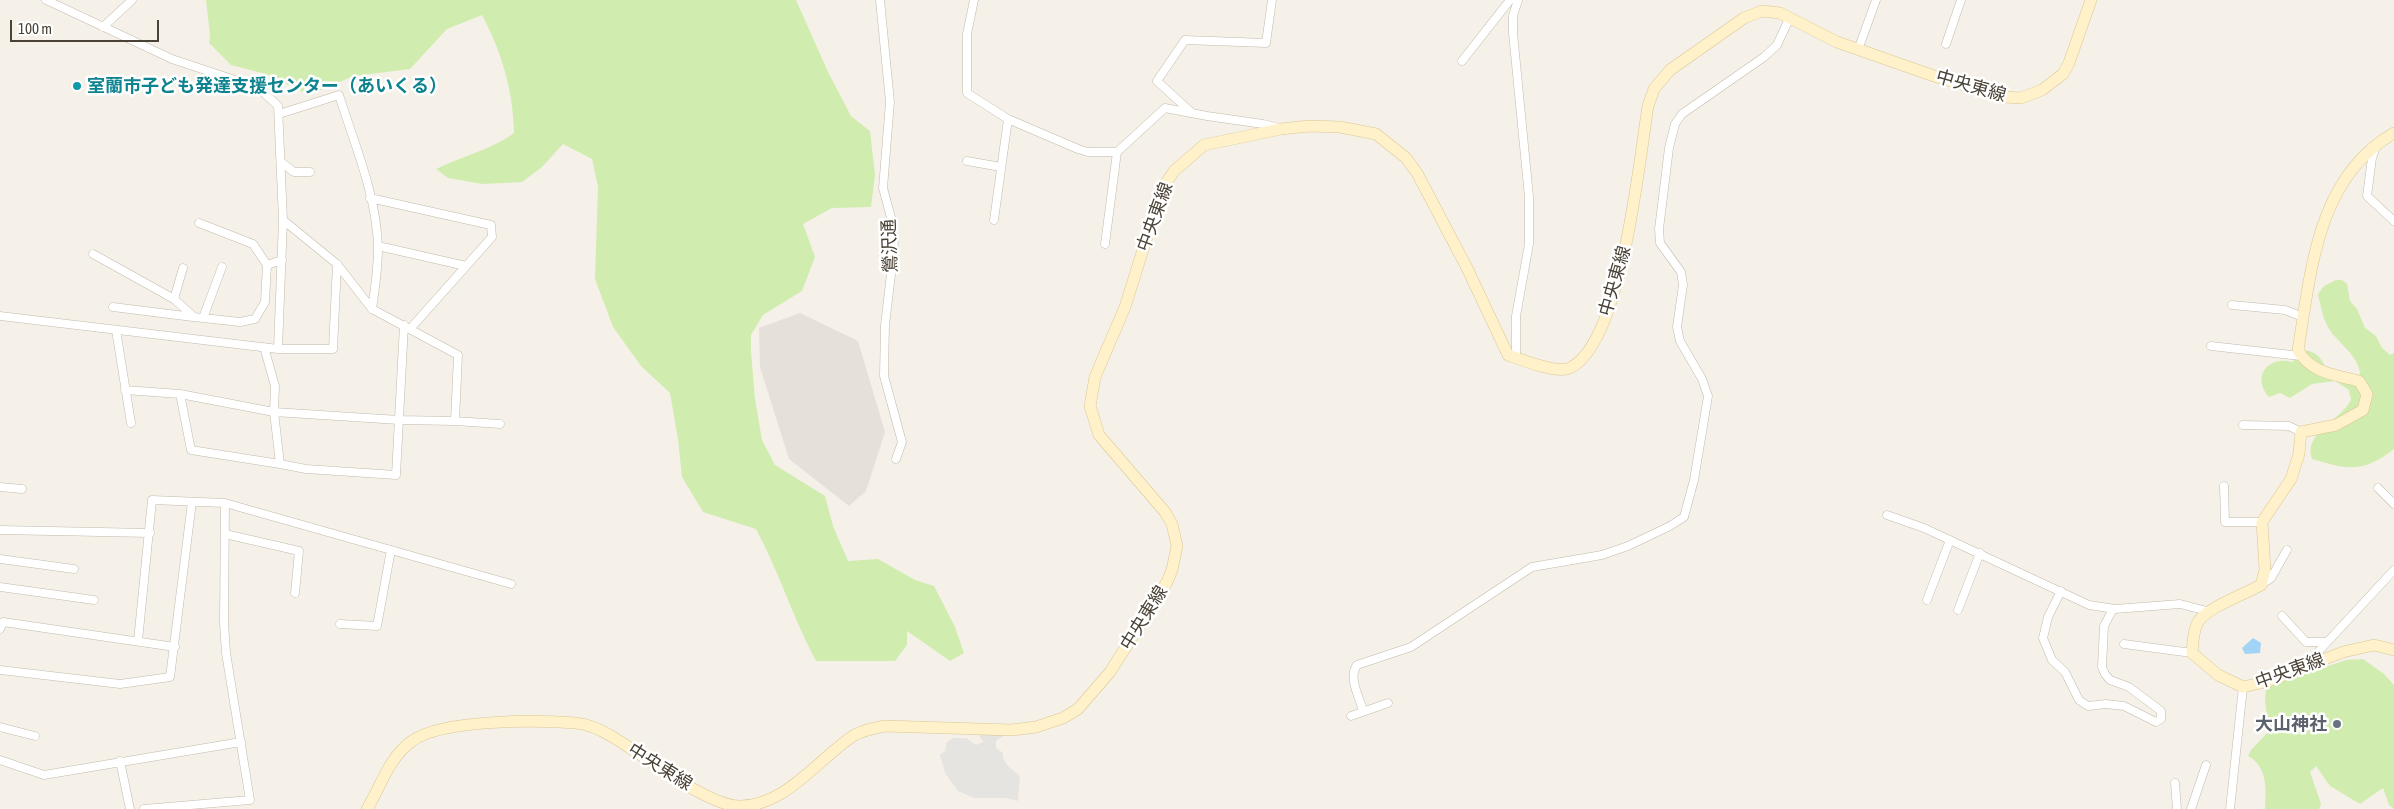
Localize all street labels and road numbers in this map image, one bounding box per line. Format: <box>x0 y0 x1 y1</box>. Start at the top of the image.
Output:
street label: 中央東線 <box>1933 66 2009 106</box>
street label: 中央東線 <box>1133 179 1177 255</box>
street label: 鶯沢通 <box>878 219 902 273</box>
street label: 中央東線 <box>1595 243 1635 319</box>
street label: 中央東線 <box>1116 582 1172 654</box>
street label: 中央東線 <box>2252 649 2328 693</box>
street label: 中央東線 <box>624 739 696 795</box>

